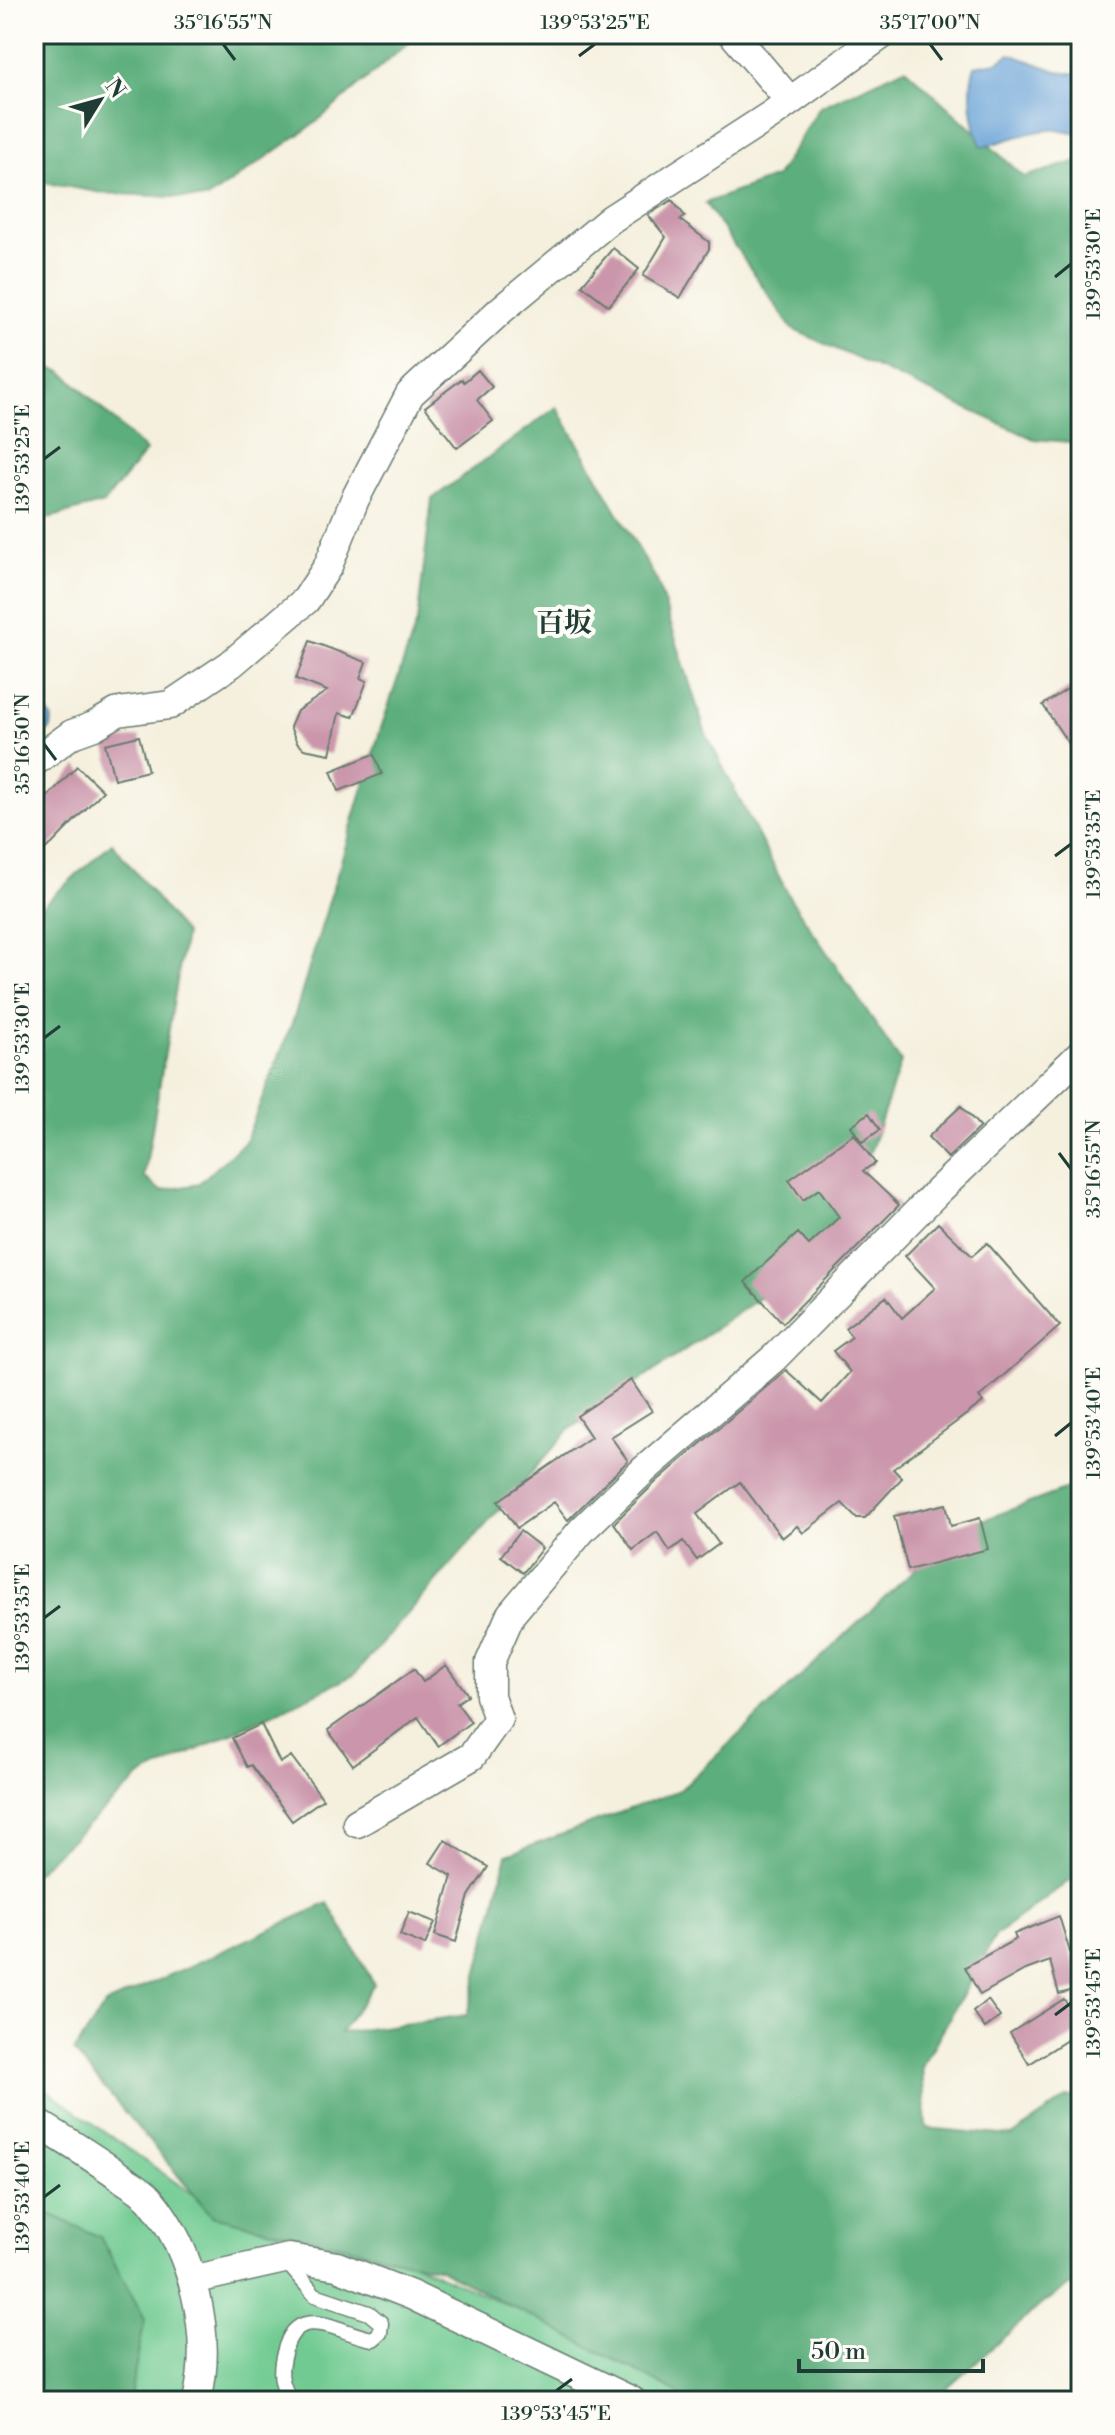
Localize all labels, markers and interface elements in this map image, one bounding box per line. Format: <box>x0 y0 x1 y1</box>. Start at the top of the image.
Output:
text: 35°16'55"N <box>174 11 272 36</box>
text: 139°53'25"E <box>540 11 650 36</box>
text: 35°17'00"N <box>880 11 980 36</box>
north arrow <box>60 60 140 140</box>
text: N <box>99 74 131 104</box>
text: 139°53'30"E <box>1082 208 1107 320</box>
text: 139°53'25"E <box>11 404 36 514</box>
district label: 百坂 <box>536 606 592 641</box>
text: 35°16'50"N <box>11 693 36 794</box>
text: 139°53'35"E <box>1082 789 1107 899</box>
text: 139°53'30"E <box>11 982 36 1094</box>
text: 35°16'55"N <box>1082 1120 1107 1218</box>
text: 139°53'40"E <box>1082 1367 1107 1479</box>
text: 139°53'35"E <box>11 1563 36 1673</box>
text: 139°53'45"E <box>1082 1948 1107 2058</box>
text: 139°53'40"E <box>11 2141 36 2253</box>
scale bar <box>799 2323 983 2373</box>
text: 50 m <box>811 2337 866 2367</box>
text: 139°53'45"E <box>501 2402 611 2427</box>

